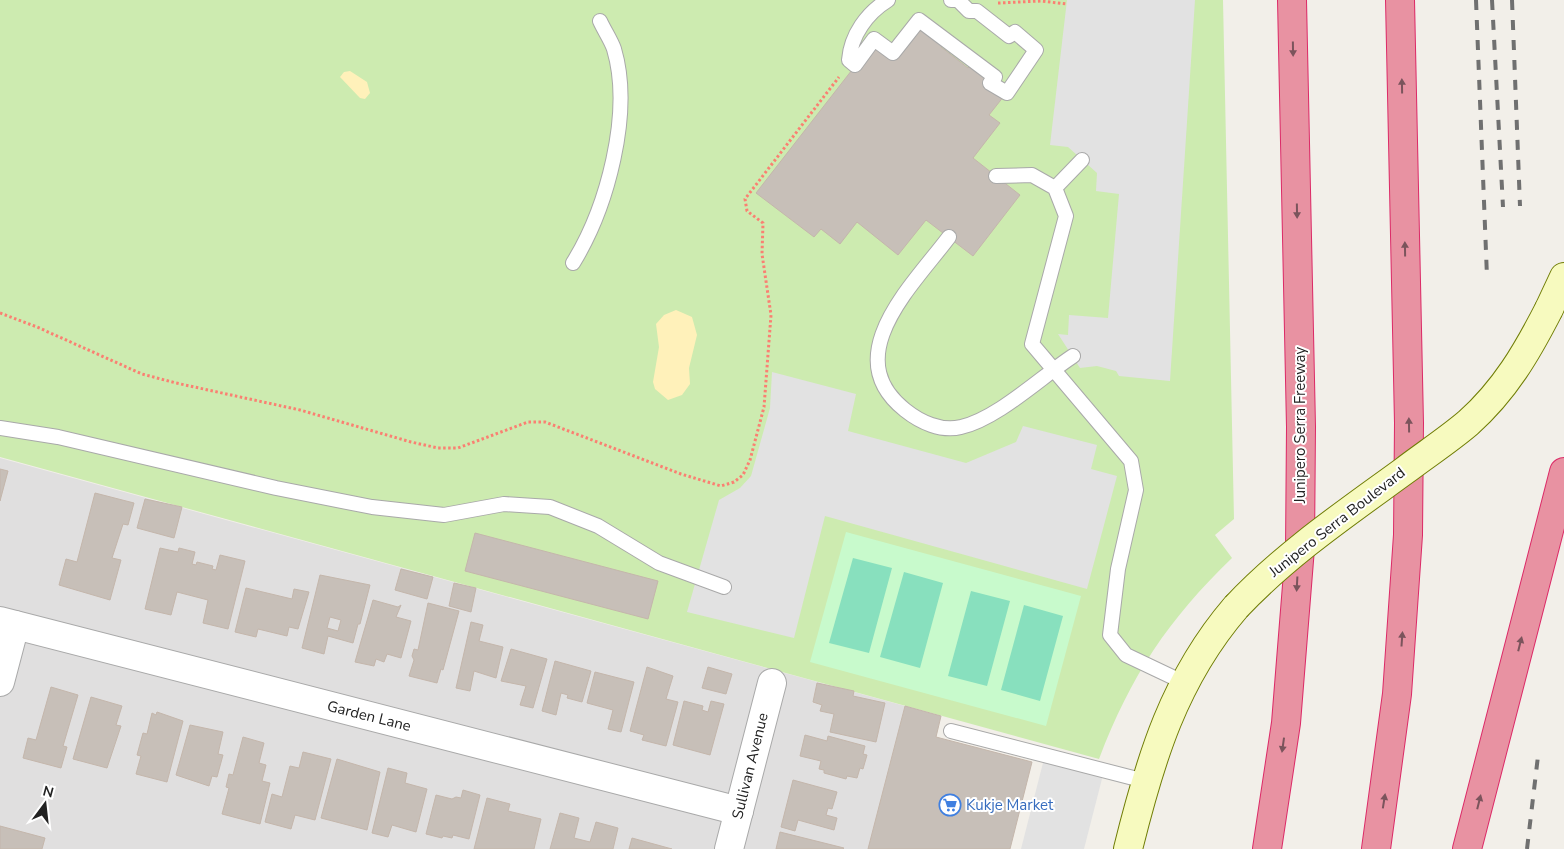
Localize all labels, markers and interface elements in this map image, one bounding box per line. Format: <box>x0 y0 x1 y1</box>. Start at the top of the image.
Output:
one-way arrow <box>1290 41 1298 57</box>
one-way arrow <box>1398 78 1406 94</box>
one-way arrow <box>1293 203 1301 219</box>
one-way arrow <box>1401 240 1409 256</box>
street label: Junipero Serra Freeway <box>1290 347 1310 504</box>
one-way arrow <box>1405 416 1413 432</box>
street label: Junipero Serra Boulevard <box>1264 462 1409 582</box>
one-way arrow <box>1293 576 1301 592</box>
one-way arrow <box>1399 631 1407 647</box>
one-way arrow <box>1516 637 1524 652</box>
street label: Garden Lane <box>325 696 413 736</box>
street label: Sullivan Avenue <box>727 711 773 821</box>
one-way arrow <box>1278 738 1286 754</box>
north arrow <box>20 779 70 829</box>
text: N <box>41 781 56 802</box>
supermarket icon: Kukje Market <box>938 793 962 817</box>
one-way arrow <box>1380 793 1388 809</box>
one-way arrow <box>1476 794 1484 809</box>
place label: Kukje Market <box>966 795 1054 815</box>

